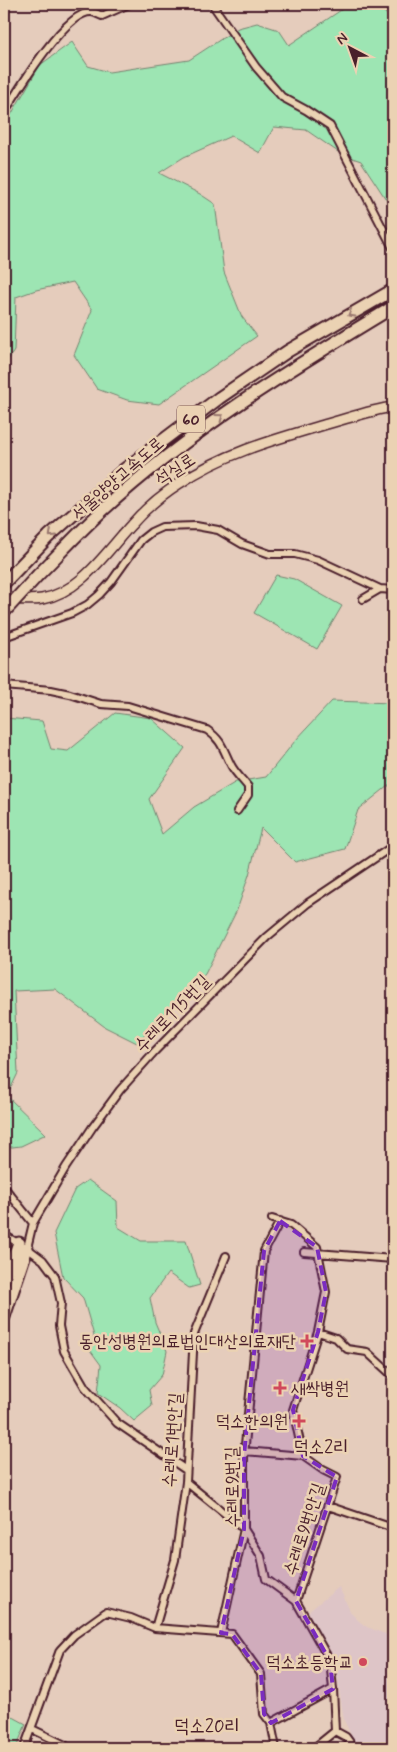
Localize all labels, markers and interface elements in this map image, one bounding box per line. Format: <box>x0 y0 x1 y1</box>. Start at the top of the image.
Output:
north arrow <box>324 22 374 72</box>
text: N <box>333 29 352 49</box>
one-way arrow <box>348 308 357 318</box>
road number: 60 <box>177 406 205 432</box>
one-way arrow <box>214 414 223 423</box>
street label: 서울양양고속도로 <box>66 432 169 526</box>
street label: 석실로 <box>151 448 200 492</box>
one-way arrow <box>48 528 57 537</box>
street label: 수레로115번길 <box>130 969 216 1058</box>
place label: 동안성병원의료법인대산의료재단 <box>79 1330 297 1354</box>
marker: 동안성병원의료법인대산의료재단 <box>300 1334 314 1348</box>
place label: 새싹병원 <box>291 1377 349 1401</box>
marker: 새싹병원 <box>273 1381 287 1395</box>
street label: 수레로1번안길 <box>158 1391 188 1488</box>
place label: 덕소한의원 <box>216 1410 288 1434</box>
marker: 덕소한의원 <box>292 1414 306 1428</box>
district label: 덕소2리 <box>293 1435 349 1460</box>
street label: 수레로9번길 <box>220 1446 246 1528</box>
street label: 수레로9번안길 <box>279 1480 331 1579</box>
place label: 덕소초등학교 <box>266 1651 353 1675</box>
marker: 덕소초등학교 <box>357 1656 369 1668</box>
district label: 덕소20리 <box>174 1714 240 1739</box>

